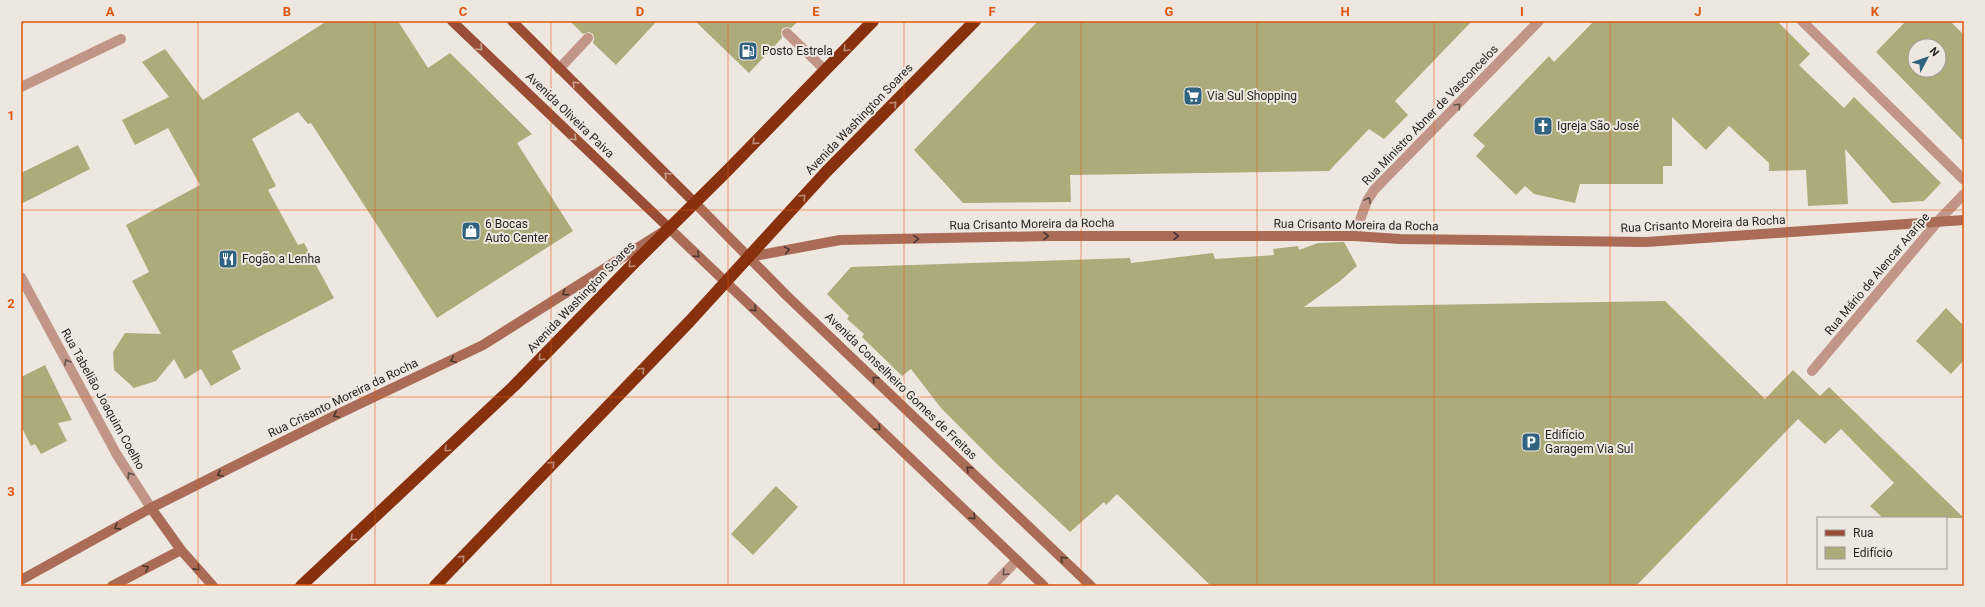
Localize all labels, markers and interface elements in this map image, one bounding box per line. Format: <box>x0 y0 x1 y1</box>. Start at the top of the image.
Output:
text: A <box>106 4 115 19</box>
text: B <box>283 4 291 19</box>
text: C <box>459 4 468 19</box>
text: D <box>636 4 644 19</box>
text: E <box>812 4 820 19</box>
text: F <box>988 4 996 19</box>
text: G <box>1165 4 1174 19</box>
text: H <box>1340 4 1350 19</box>
text: I <box>1520 4 1524 19</box>
text: J <box>1694 4 1702 19</box>
text: K <box>1871 4 1880 19</box>
north arrow <box>1907 38 1947 78</box>
fuel station icon: Posto Estrela <box>737 40 759 62</box>
street label: Rua Ministro Abner de Vasconcelos <box>1359 42 1501 188</box>
one-way arrow <box>475 43 483 51</box>
place label: Posto Estrela <box>762 44 833 58</box>
one-way arrow <box>843 44 851 52</box>
text: N <box>1927 45 1942 59</box>
street label: Avenida Washington Soares <box>802 61 916 177</box>
street label: Avenida Oliveira Paiva <box>523 69 617 161</box>
one-way arrow <box>572 81 580 89</box>
supermarket icon: Via Sul Shopping <box>1182 85 1204 107</box>
place label: Via Sul Shopping <box>1207 89 1297 103</box>
one-way arrow <box>889 101 897 109</box>
one-way arrow <box>1453 103 1460 110</box>
text: 1 <box>7 108 15 123</box>
church icon: Igreja São José <box>1532 115 1554 137</box>
place label: Igreja São José <box>1557 119 1639 133</box>
one-way arrow <box>570 133 577 140</box>
one-way arrow <box>752 137 760 145</box>
one-way arrow <box>664 172 672 180</box>
one-way arrow <box>799 194 806 202</box>
one-way arrow <box>1364 197 1371 204</box>
street label: Rua Mário de Alencar Araripe <box>1822 210 1932 338</box>
street label: Rua Crisanto Moreira da Rocha <box>1620 213 1786 235</box>
street label: Rua Crisanto Moreira da Rocha <box>949 216 1115 232</box>
place label: 6 Bocas Auto Center <box>485 217 548 245</box>
street label: Rua Crisanto Moreira da Rocha <box>1273 217 1439 233</box>
shop icon: 6 Bocas Auto Center <box>460 220 482 242</box>
one-way arrow <box>1043 232 1049 240</box>
one-way arrow <box>1173 232 1179 240</box>
one-way arrow <box>913 235 919 243</box>
street label: Avenida Washington Soares <box>524 239 638 355</box>
one-way arrow <box>784 246 790 255</box>
restaurant icon: Fogão a Lenha <box>217 248 239 270</box>
one-way arrow <box>692 250 700 258</box>
place label: Fogão a Lenha <box>242 252 321 266</box>
one-way arrow <box>628 260 636 268</box>
one-way arrow <box>562 288 569 296</box>
text: 2 <box>7 296 15 311</box>
one-way arrow <box>749 304 757 312</box>
street label: Avenida Conselheiro Gomes de Freitas <box>822 310 980 462</box>
street label: Rua Tabelião Joaquim Coelho <box>58 326 148 472</box>
one-way arrow <box>538 353 545 361</box>
one-way arrow <box>450 355 458 363</box>
street label: Rua Crisanto Moreira da Rocha <box>266 356 420 440</box>
one-way arrow <box>64 359 71 366</box>
one-way arrow <box>637 367 645 375</box>
one-way arrow <box>872 377 880 384</box>
one-way arrow <box>332 410 340 418</box>
one-way arrow <box>873 423 881 430</box>
place label: Edifício Garagem Via Sul <box>1545 428 1633 456</box>
parking icon: Edifício Garagem Via Sul <box>1520 431 1542 453</box>
one-way arrow <box>444 444 452 451</box>
one-way arrow <box>547 461 555 469</box>
one-way arrow <box>966 466 974 474</box>
one-way arrow <box>216 469 224 477</box>
one-way arrow <box>127 472 135 479</box>
text: 3 <box>7 484 15 499</box>
one-way arrow <box>968 512 976 520</box>
legend <box>1817 517 1947 569</box>
one-way arrow <box>114 522 121 529</box>
text: Rua <box>1853 526 1874 540</box>
one-way arrow <box>350 533 357 540</box>
text: Edifício <box>1853 546 1893 560</box>
one-way arrow <box>457 555 465 563</box>
one-way arrow <box>1060 556 1068 564</box>
one-way arrow <box>193 563 200 571</box>
one-way arrow <box>142 565 150 573</box>
one-way arrow <box>1002 568 1009 576</box>

